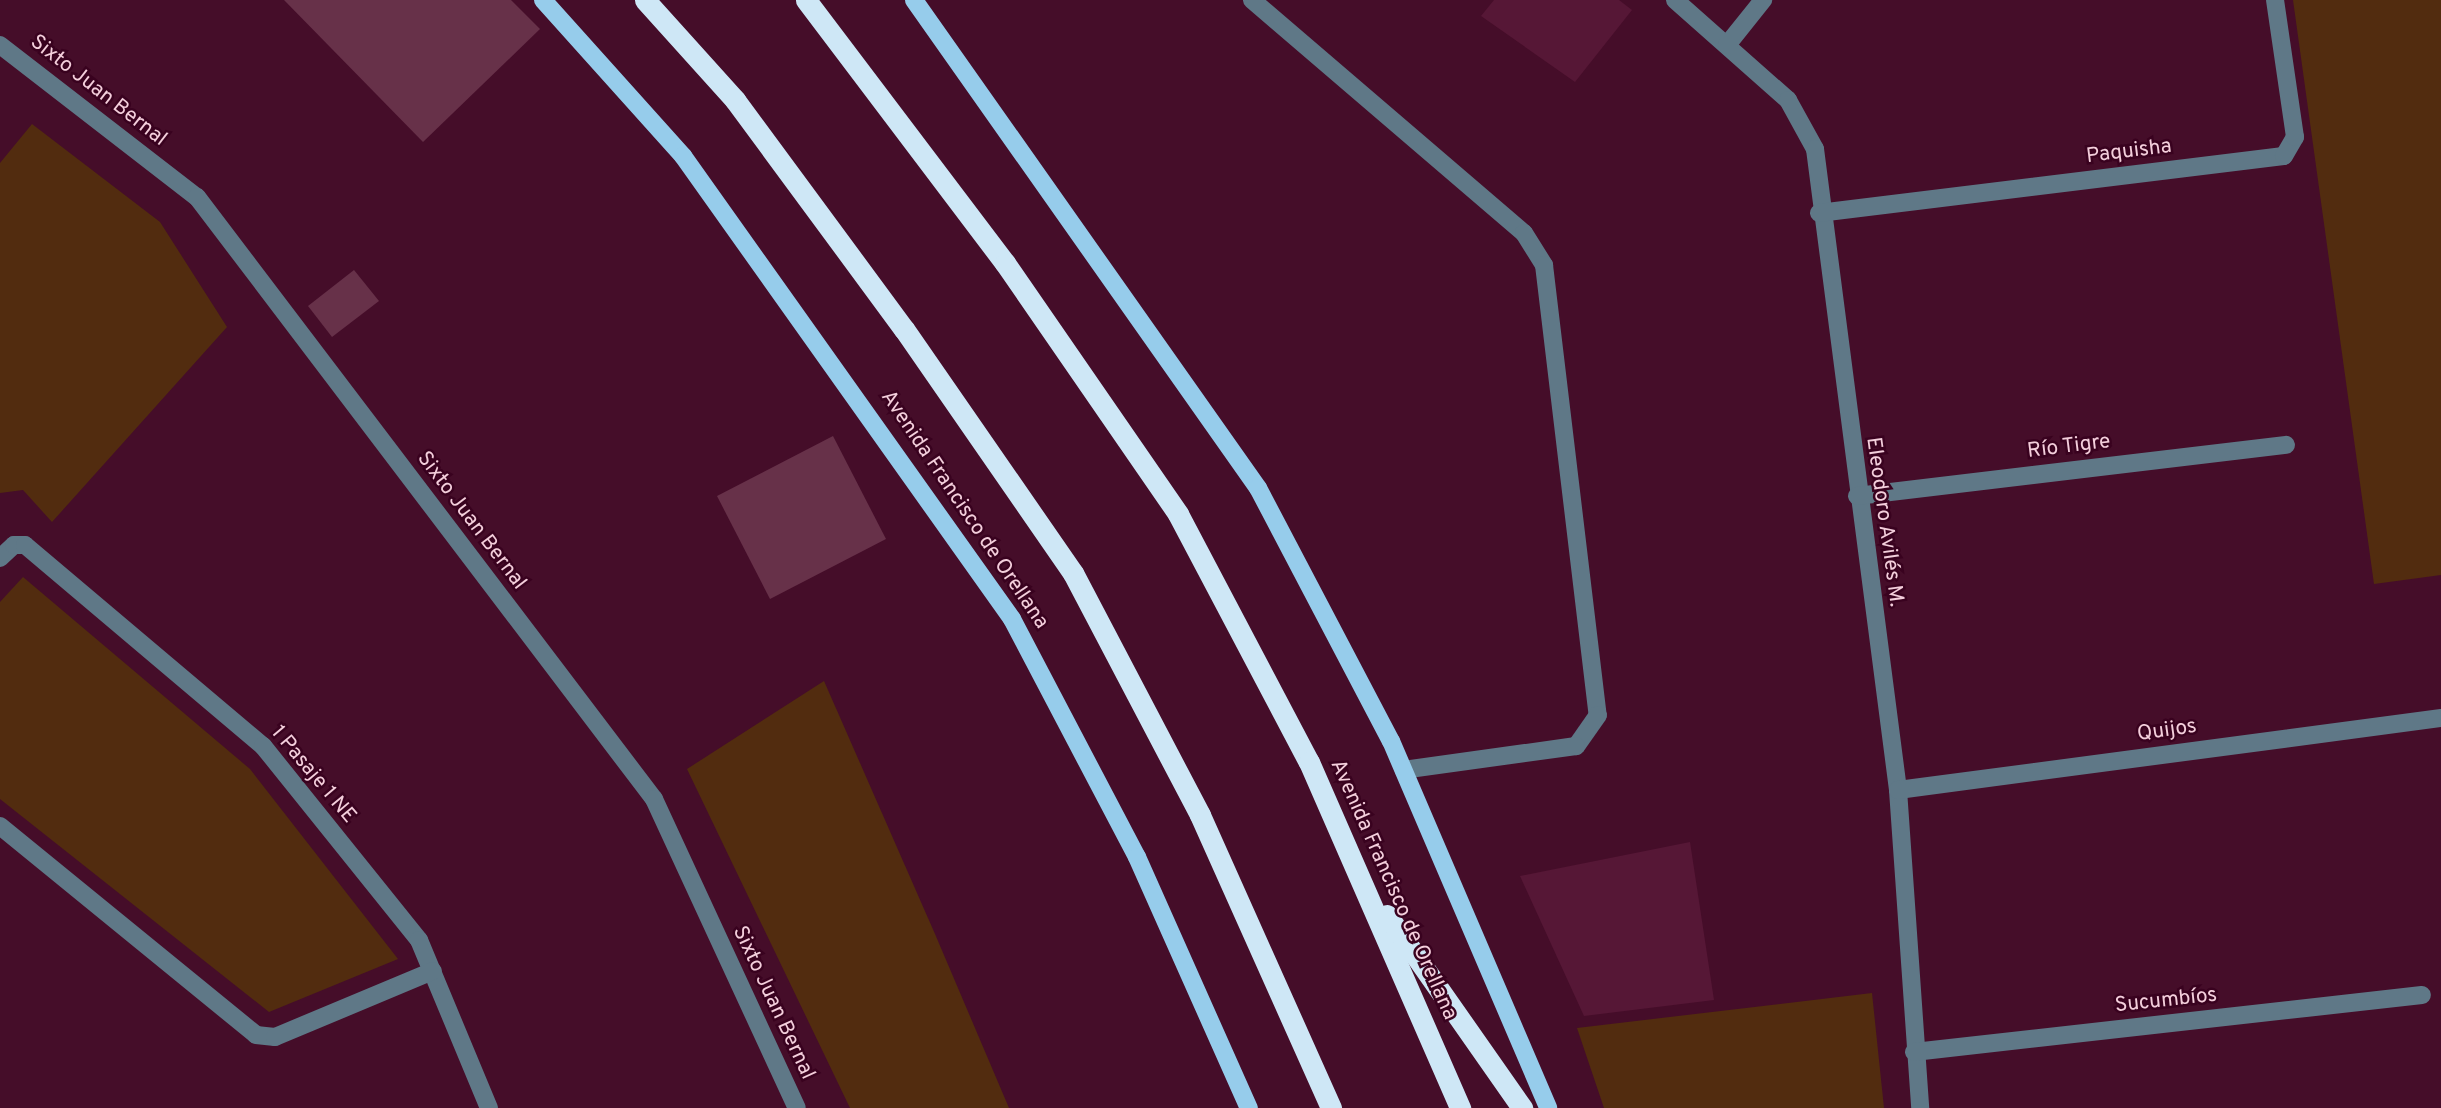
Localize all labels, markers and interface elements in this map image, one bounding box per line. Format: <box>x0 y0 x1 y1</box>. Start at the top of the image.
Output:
street label: Sixto Juan Bernal <box>25 30 171 152</box>
street label: Paquisha <box>2085 134 2173 170</box>
street label: Avenida Francisco de Orellana <box>875 386 1053 634</box>
street label: Río Tigre <box>2026 429 2112 465</box>
street label: Eleodoro Avilés M. <box>1860 435 1908 609</box>
street label: Sixto Juan Bernal <box>411 447 531 595</box>
street label: Quijos <box>2136 714 2198 748</box>
street label: 1 Pasaje 1 NE <box>265 721 361 829</box>
street label: Avenida Francisco de Orellana <box>1324 756 1462 1024</box>
street label: Sixto Juan Bernal <box>726 922 820 1084</box>
street label: Sucumbíos <box>2114 983 2218 1019</box>

